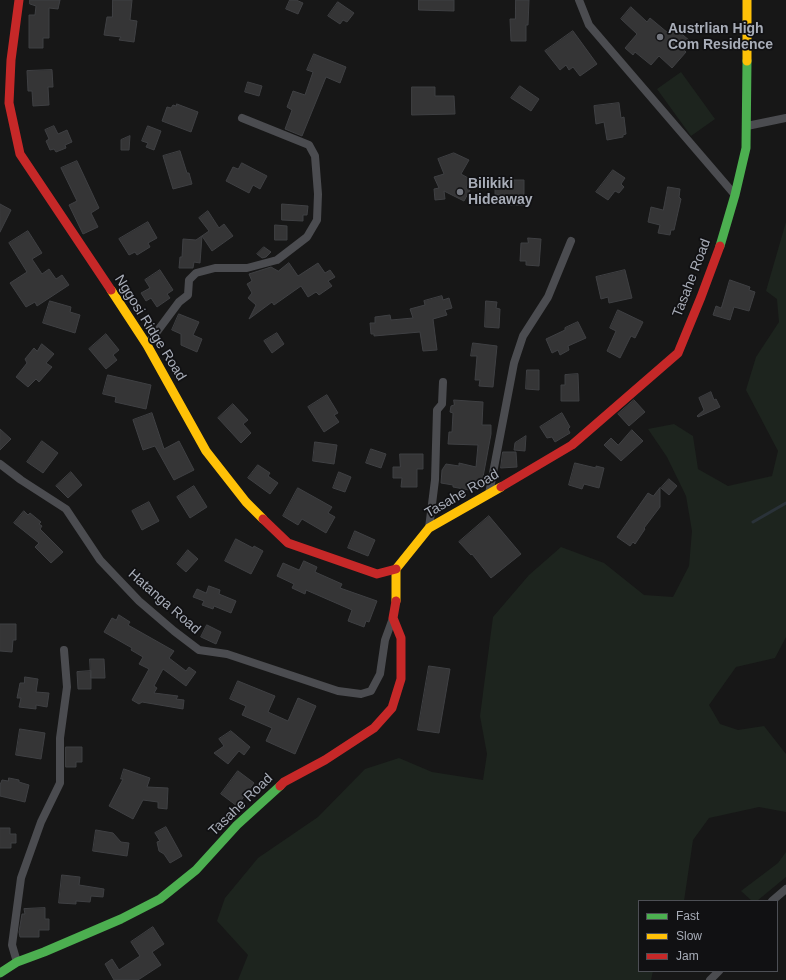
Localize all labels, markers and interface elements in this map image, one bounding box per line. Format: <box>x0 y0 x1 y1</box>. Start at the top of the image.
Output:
place label: Austrlian High Com Residence <box>668 21 773 54</box>
marker: Austrlian High Com Residence <box>655 32 665 42</box>
place label: Bilikiki Hideaway <box>468 176 533 208</box>
marker: Bilikiki Hideaway <box>455 187 465 197</box>
street label: Tasahe Road <box>669 236 715 320</box>
street label: Nggosi Ridge Road <box>111 272 189 384</box>
street label: Tasahe Road <box>422 466 502 522</box>
street label: Hatanga Road <box>124 566 204 638</box>
street label: Tasahe Road <box>205 770 277 840</box>
legend <box>638 900 778 972</box>
text: Fast <box>676 909 699 923</box>
text: Slow <box>676 929 702 943</box>
text: Jam <box>676 949 699 963</box>

